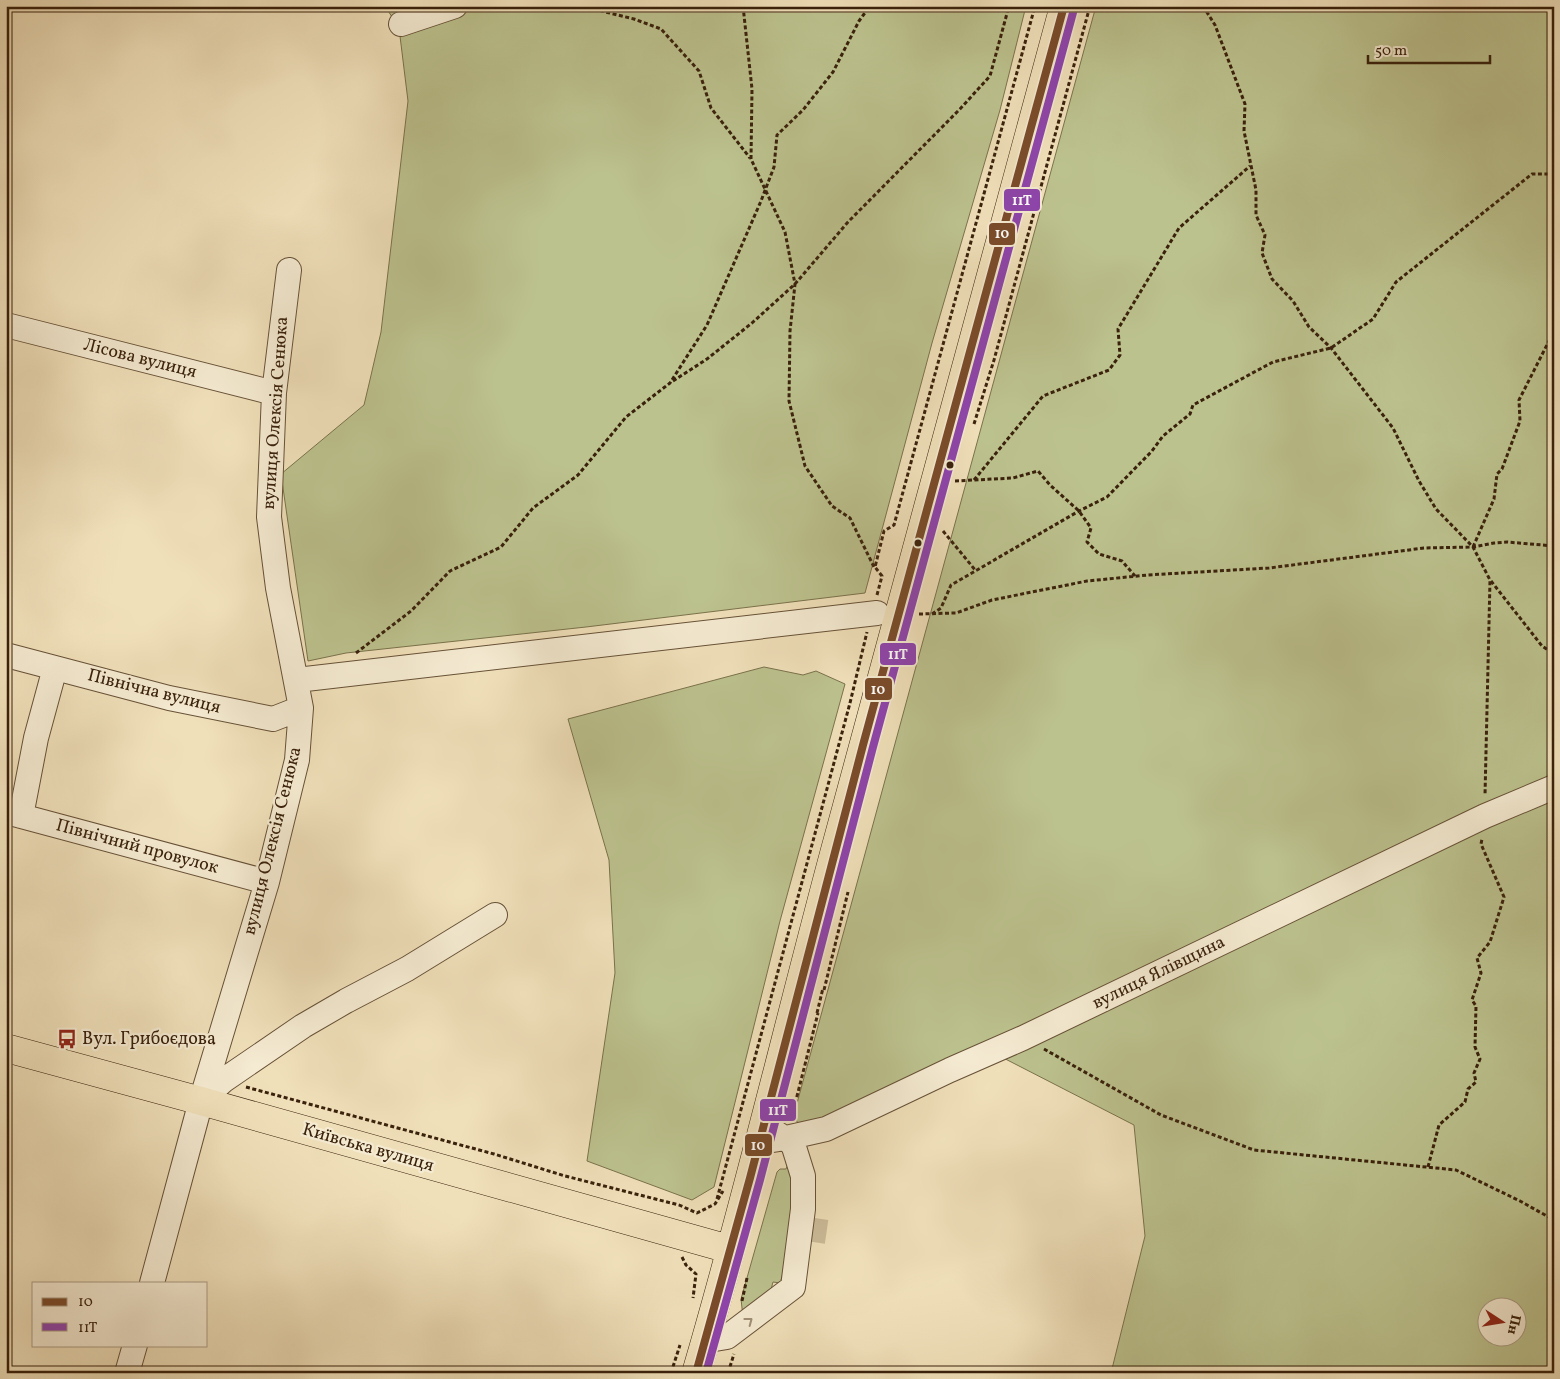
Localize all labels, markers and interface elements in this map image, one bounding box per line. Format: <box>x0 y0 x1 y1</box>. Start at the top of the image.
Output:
scale bar <box>1368 32 1490 64</box>
text: 50 m <box>1375 41 1407 62</box>
line badge: 11Т <box>1003 188 1041 212</box>
text: 11Т <box>1012 192 1032 211</box>
line badge: 10 <box>988 222 1016 246</box>
text: 10 <box>995 225 1009 244</box>
street label: вулиця Олексія Сенюка <box>257 316 295 510</box>
street label: Лісова вулиця <box>81 333 199 385</box>
unlabelled marker <box>945 460 955 470</box>
unlabelled marker <box>913 538 923 548</box>
line badge: 11Т <box>879 642 917 666</box>
text: 11Т <box>888 646 908 665</box>
street label: Північна вулиця <box>85 663 223 721</box>
line badge: 10 <box>864 677 893 701</box>
text: 10 <box>871 681 885 700</box>
street label: вулиця Олексія Сенюка <box>237 744 309 938</box>
street label: Північний провулок <box>53 813 222 881</box>
street label: вулиця Ялівщина <box>1088 930 1230 1016</box>
place label: Вул. Грибоєдова <box>82 1027 216 1052</box>
bus stop icon: Вул. Грибоєдова <box>56 1028 78 1050</box>
line badge: 11Т <box>759 1098 797 1122</box>
text: 11Т <box>768 1102 788 1121</box>
street label: Київська вулиця <box>299 1117 437 1179</box>
line badge: 10 <box>744 1133 773 1157</box>
text: 10 <box>751 1137 765 1156</box>
legend <box>32 1282 208 1346</box>
text: 10 <box>78 1292 93 1313</box>
north arrow <box>1478 1296 1528 1346</box>
text: Пн <box>1502 1313 1525 1336</box>
text: 11Т <box>78 1318 97 1339</box>
one-way arrow <box>743 1318 753 1327</box>

